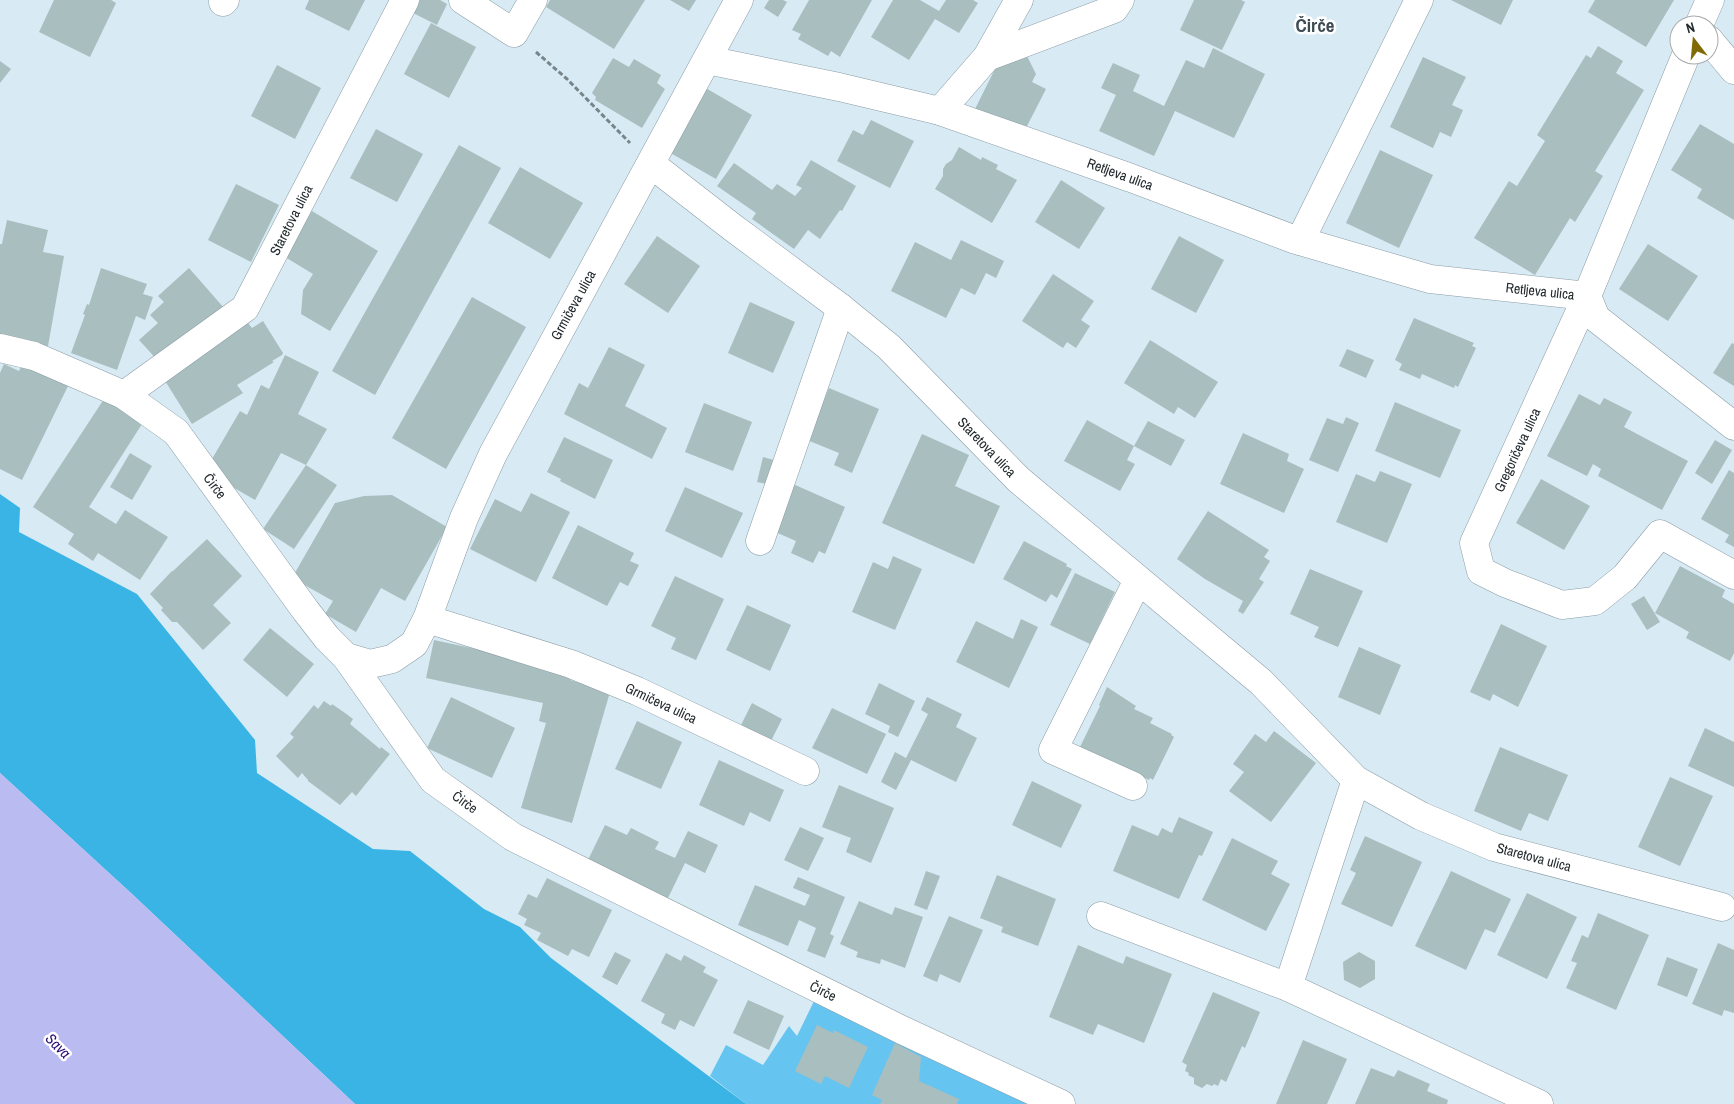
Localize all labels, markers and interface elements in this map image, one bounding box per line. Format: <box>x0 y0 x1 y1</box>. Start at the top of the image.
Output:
district label: Čirče <box>1296 12 1335 38</box>
north arrow <box>1669 15 1719 65</box>
text: N <box>1684 18 1697 37</box>
street label: Retljeva ulica <box>1085 154 1156 194</box>
street label: Staretova ulica <box>266 181 317 258</box>
street label: Grmičeva ulica <box>546 266 600 343</box>
street label: Retljeva ulica <box>1505 278 1576 304</box>
street label: Gregoričeva ulica <box>1490 405 1545 495</box>
street label: Staretova ulica <box>954 413 1020 481</box>
street label: Čirče <box>200 470 230 502</box>
street label: Grmičeva ulica <box>622 679 700 728</box>
street label: Čirče <box>449 787 481 817</box>
street label: Staretova ulica <box>1495 838 1574 876</box>
street label: Čirče <box>807 977 839 1005</box>
water label: Sava <box>41 1028 76 1063</box>

